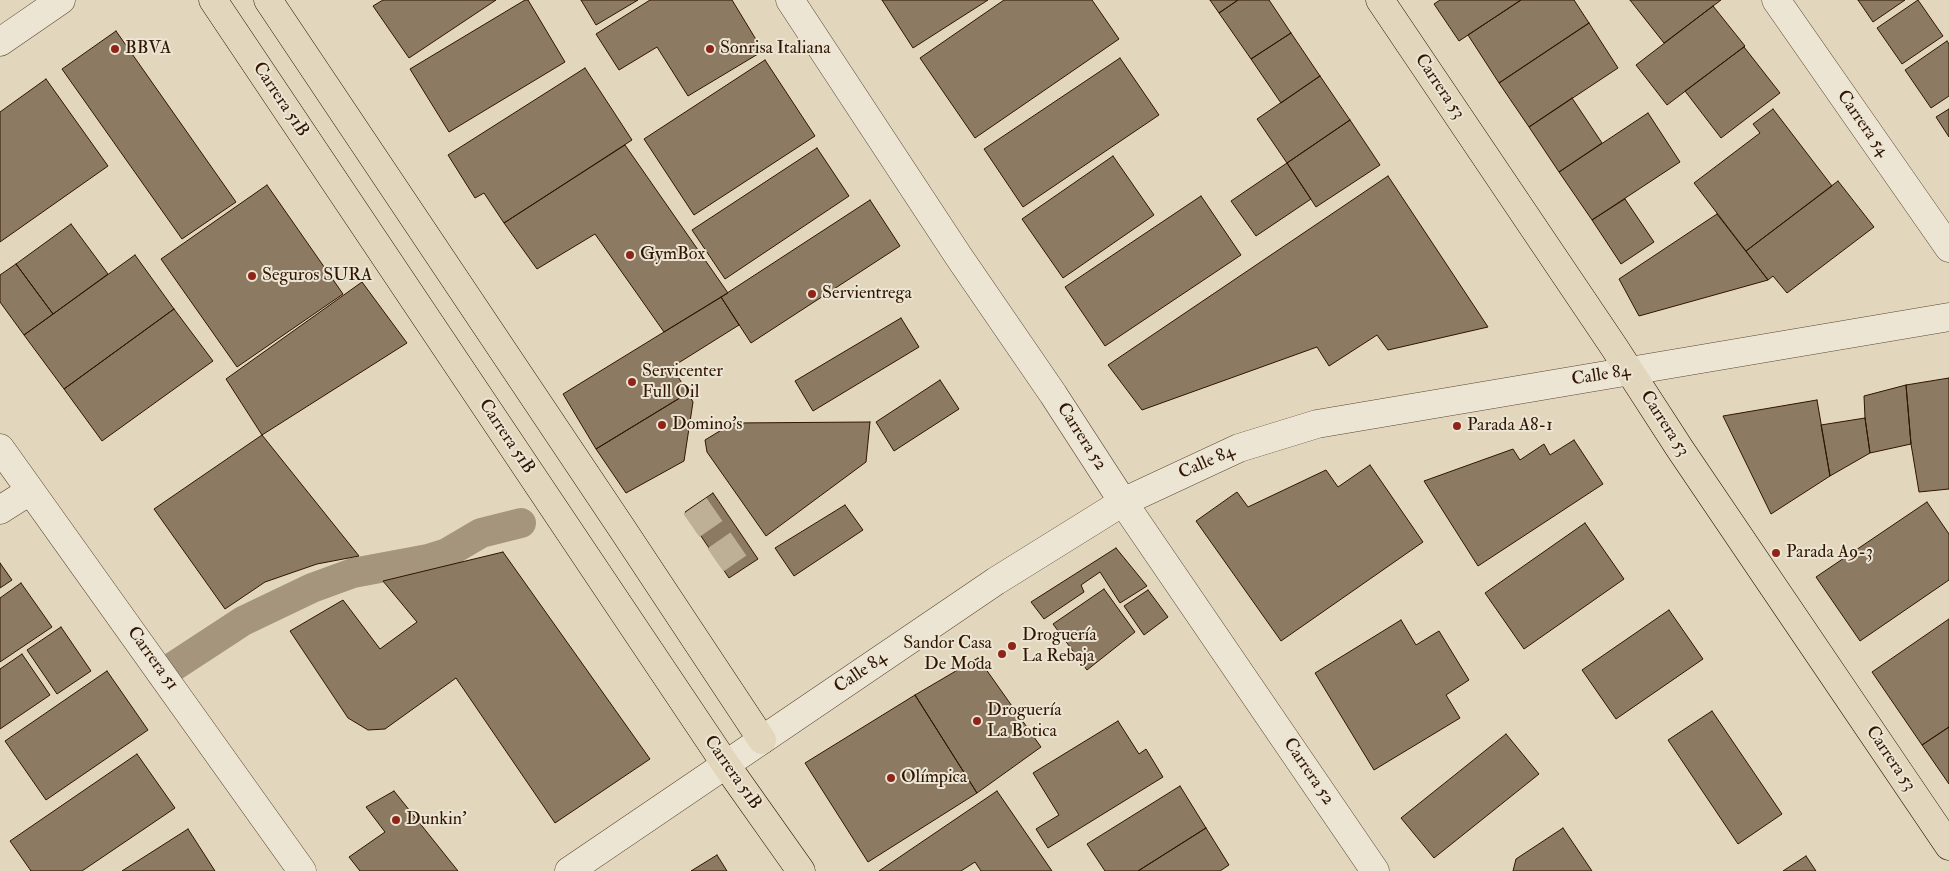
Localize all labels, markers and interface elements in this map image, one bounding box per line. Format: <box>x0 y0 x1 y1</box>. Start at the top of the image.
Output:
place label: BBVA <box>125 38 171 60</box>
place label: Sonrisa Italiana <box>720 38 831 60</box>
marker: BBVA <box>109 43 121 55</box>
marker: Sonrisa Italiana <box>704 43 716 55</box>
street label: Carrera 53 <box>1409 50 1469 124</box>
street label: Carrera 51B <box>247 59 313 141</box>
street label: Carrera 54 <box>1831 86 1893 162</box>
place label: GymBox <box>640 244 705 266</box>
marker: GymBox <box>624 249 636 261</box>
place label: Seguros SURA <box>262 265 373 287</box>
marker: Seguros SURA <box>246 270 258 282</box>
place label: Servientrega <box>822 283 912 305</box>
marker: Servientrega <box>806 288 818 300</box>
place label: Servicenter Full Oil <box>642 361 723 404</box>
street label: Calle 84 <box>1570 361 1632 391</box>
marker: Servicenter Full Oil <box>626 376 638 388</box>
street label: Carrera 53 <box>1635 387 1693 461</box>
street label: Carrera 51B <box>473 396 539 478</box>
street label: Carrera 52 <box>1051 399 1111 475</box>
place label: Domino's <box>672 414 742 436</box>
place label: Parada A8-1 <box>1467 415 1553 437</box>
marker: Domino's <box>656 419 668 431</box>
marker: Parada A8-1 <box>1451 420 1463 432</box>
street label: Calle 84 <box>1176 441 1238 485</box>
place label: Parada A9-3 <box>1786 542 1873 564</box>
marker: Parada A9-3 <box>1770 547 1782 559</box>
street label: Carrera 51 <box>122 623 182 695</box>
place label: Droguería La Rebaja <box>1022 625 1097 668</box>
place label: Sandor Casa De Moda <box>903 633 992 676</box>
marker: Droguería La Rebaja <box>1006 640 1018 652</box>
street label: Calle 84 <box>830 648 892 698</box>
marker: Sandor Casa De Moda <box>996 648 1008 660</box>
place label: Droguería La Botica <box>987 700 1062 742</box>
marker: Droguería La Botica <box>971 715 983 727</box>
street label: Carrera 53 <box>1860 722 1920 796</box>
street label: Carrera 51B <box>699 732 765 814</box>
street label: Carrera 52 <box>1278 734 1338 810</box>
place label: Olímpica <box>901 767 967 789</box>
marker: Olímpica <box>885 772 897 784</box>
place label: Dunkin' <box>406 809 467 831</box>
marker: Dunkin' <box>390 814 402 826</box>

